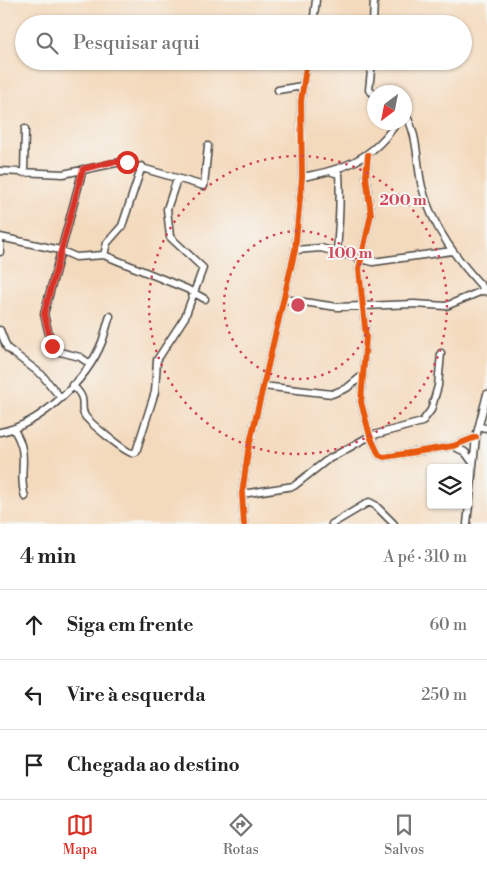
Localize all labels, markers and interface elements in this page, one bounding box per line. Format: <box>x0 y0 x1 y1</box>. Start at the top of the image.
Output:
search box <box>15 15 472 70</box>
icon: search <box>33 29 61 57</box>
text: Pesquisar aqui <box>73 31 200 55</box>
north arrow <box>367 85 412 130</box>
route start <box>116 151 139 174</box>
text: 200 m <box>379 191 427 210</box>
text: 100 m <box>328 244 373 263</box>
centre of rings <box>289 296 307 314</box>
route end <box>41 335 64 358</box>
map controls <box>427 464 472 509</box>
button: layers <box>427 464 472 509</box>
text: 4 min <box>20 544 76 570</box>
text: A pé · 310 m <box>383 547 467 567</box>
icon: ahead <box>20 611 48 639</box>
text: Siga em frente <box>67 613 194 637</box>
text: 60 m <box>429 615 467 635</box>
icon: left <box>20 681 48 709</box>
text: Vire à esquerda <box>67 683 206 707</box>
text: 250 m <box>421 685 467 705</box>
icon: arrive <box>20 751 48 779</box>
text: Chegada ao destino <box>67 753 240 777</box>
tab: Mapa <box>63 811 97 859</box>
tab: Rotas <box>223 811 259 859</box>
tab: Salvos <box>384 811 424 859</box>

